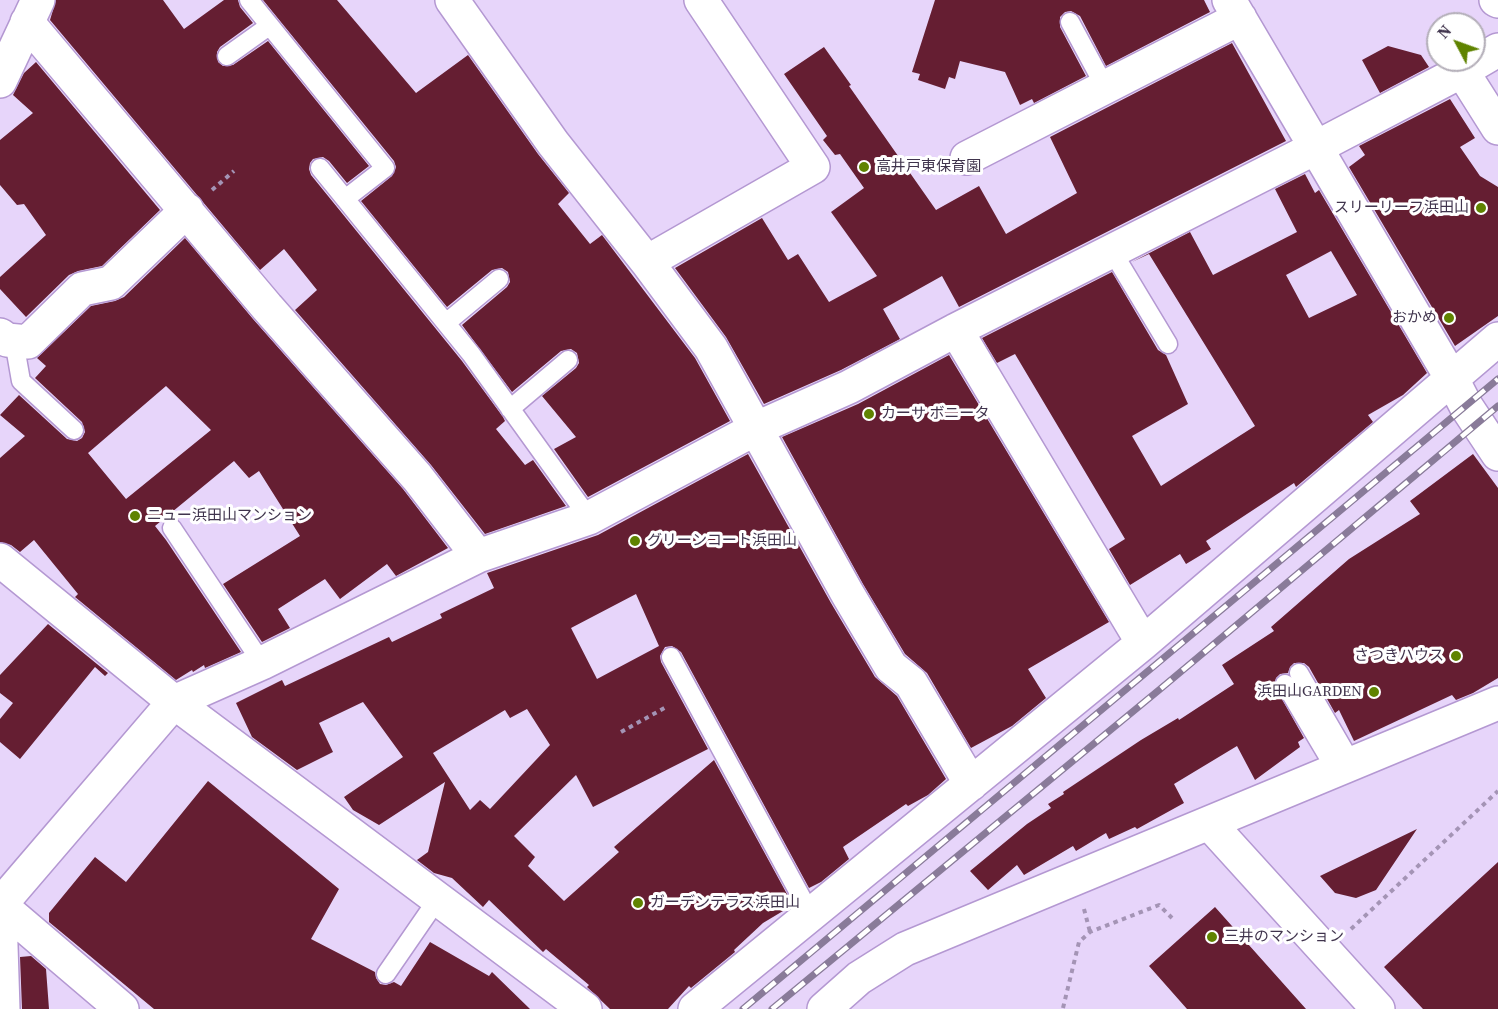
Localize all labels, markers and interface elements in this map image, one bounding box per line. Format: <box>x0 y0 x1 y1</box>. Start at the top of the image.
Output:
north arrow <box>1426 12 1486 72</box>
text: N <box>1432 20 1456 43</box>
place label: 高井戸東保育園 <box>876 158 981 176</box>
marker: 高井戸東保育園 <box>857 160 871 174</box>
place label: スリーリーフ浜田山 <box>1334 199 1469 217</box>
marker: スリーリーフ浜田山 <box>1474 201 1488 215</box>
place label: おかめ <box>1392 309 1437 327</box>
marker: おかめ <box>1442 311 1456 325</box>
place label: カーサ ボニータ <box>881 405 989 423</box>
marker: カーサ ボニータ <box>862 407 876 421</box>
place label: ニュー浜田山マンション <box>147 507 312 525</box>
marker: ニュー浜田山マンション <box>128 509 142 523</box>
place label: グリーンコート浜田山 <box>647 532 797 550</box>
marker: グリーンコート浜田山 <box>628 534 642 548</box>
place label: さつきハウス <box>1354 647 1444 665</box>
marker: さつきハウス <box>1449 649 1463 663</box>
place label: 浜田山GARDEN <box>1257 683 1362 701</box>
marker: 浜田山GARDEN <box>1367 685 1381 699</box>
place label: ガーデンテラス浜田山 <box>650 894 800 912</box>
marker: ガーデンテラス浜田山 <box>631 896 645 910</box>
place label: 三井のマンション <box>1224 928 1344 946</box>
marker: 三井のマンション <box>1205 930 1219 944</box>

